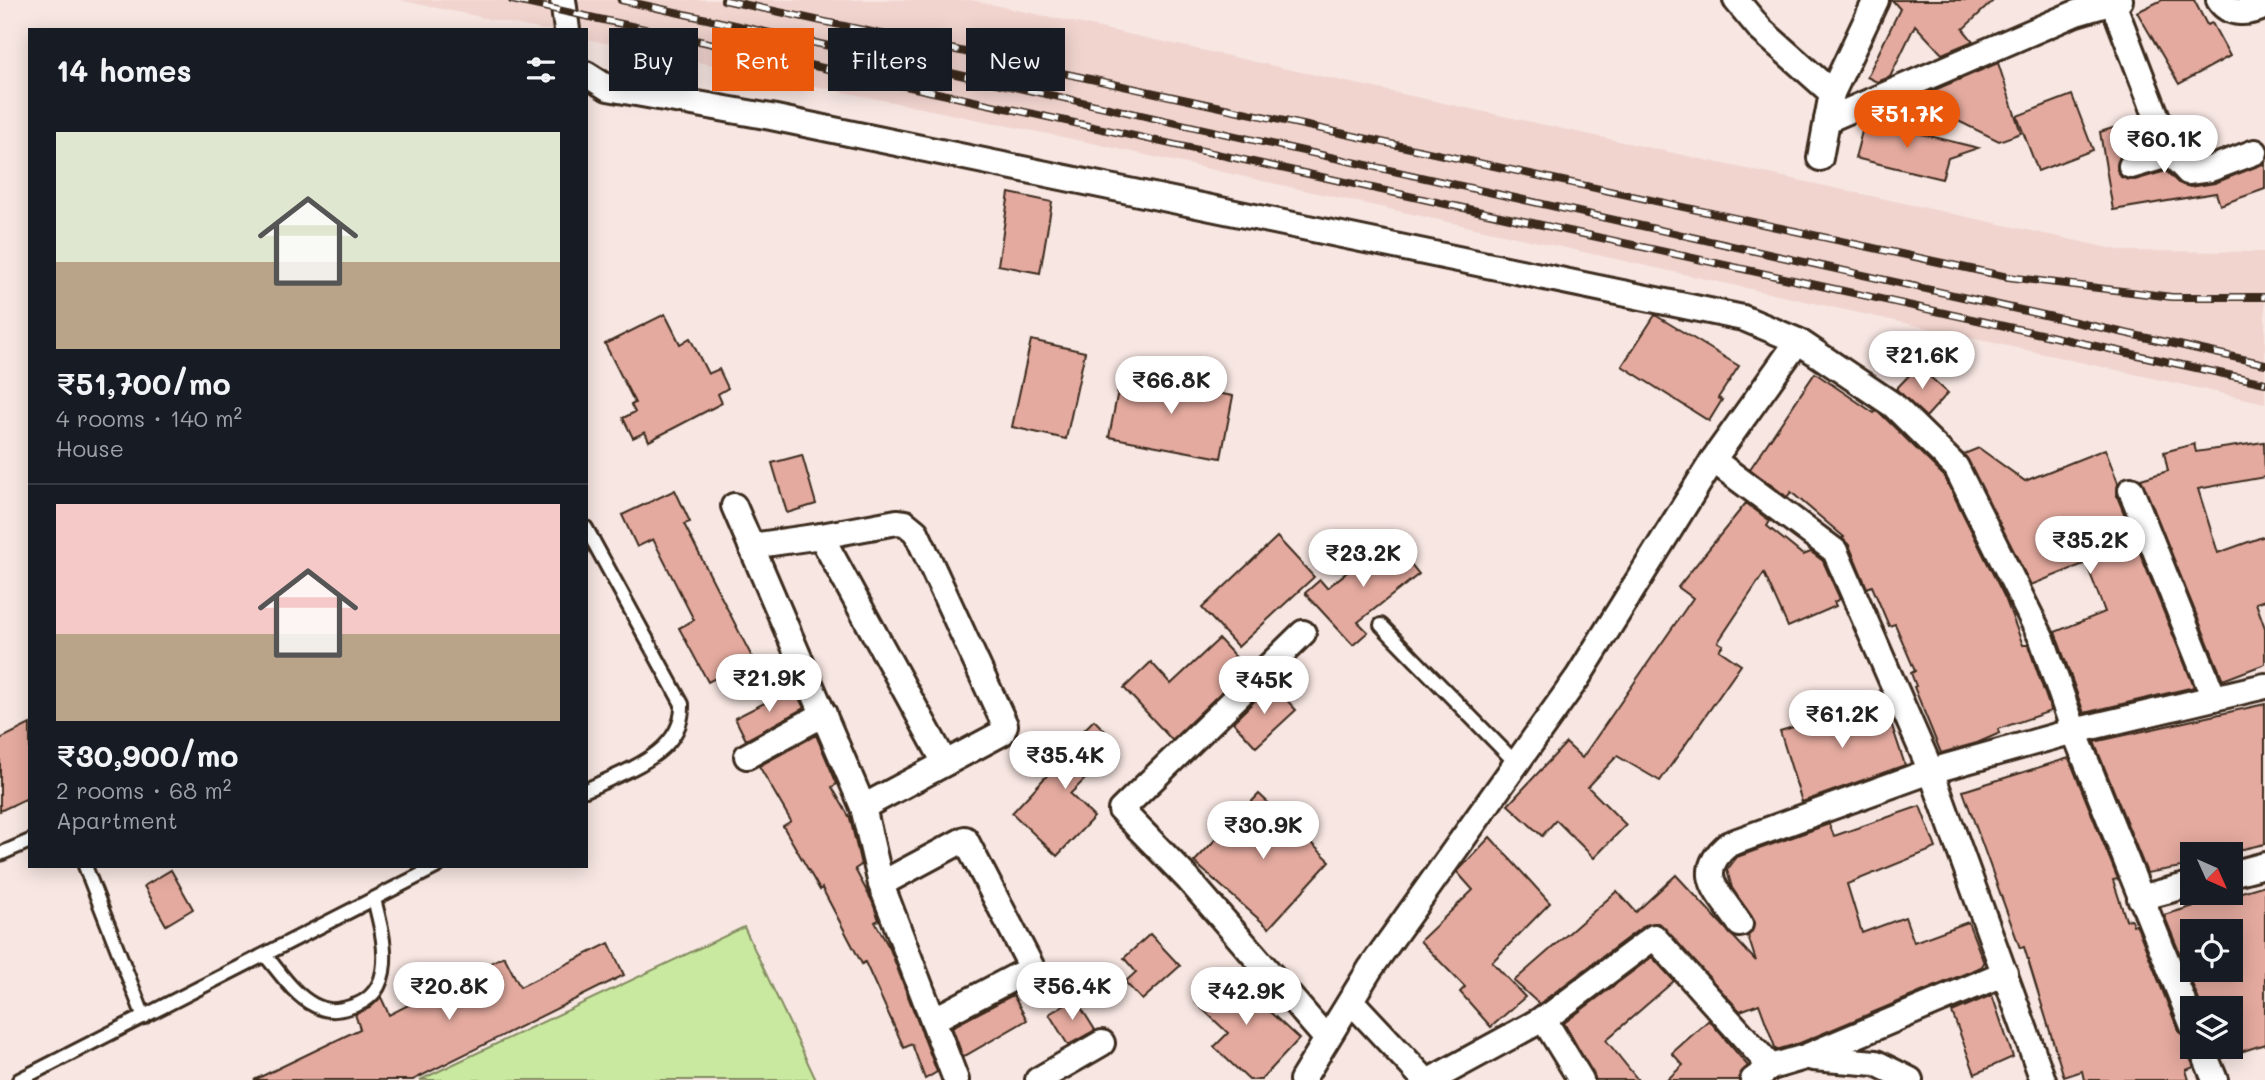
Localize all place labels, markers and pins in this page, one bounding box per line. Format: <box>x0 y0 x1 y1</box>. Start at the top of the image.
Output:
pin: ₹51.7K <box>1850 90 1964 150</box>
pin: ₹60.1K <box>2107 116 2221 175</box>
pin: ₹21.6K <box>1865 332 1979 391</box>
pin: ₹66.8K <box>1114 356 1228 416</box>
pin: ₹35.2K <box>2033 516 2147 576</box>
pin: ₹23.2K <box>1306 530 1420 589</box>
pin: ₹21.9K <box>712 654 826 714</box>
pin: ₹45K <box>1223 656 1305 716</box>
pin: ₹61.2K <box>1785 690 1899 750</box>
pin: ₹35.4K <box>1008 732 1122 791</box>
pin: ₹30.9K <box>1206 802 1320 861</box>
pin: ₹20.8K <box>392 962 506 1022</box>
pin: ₹56.4K <box>1015 962 1129 1022</box>
pin: ₹42.9K <box>1189 968 1303 1027</box>

